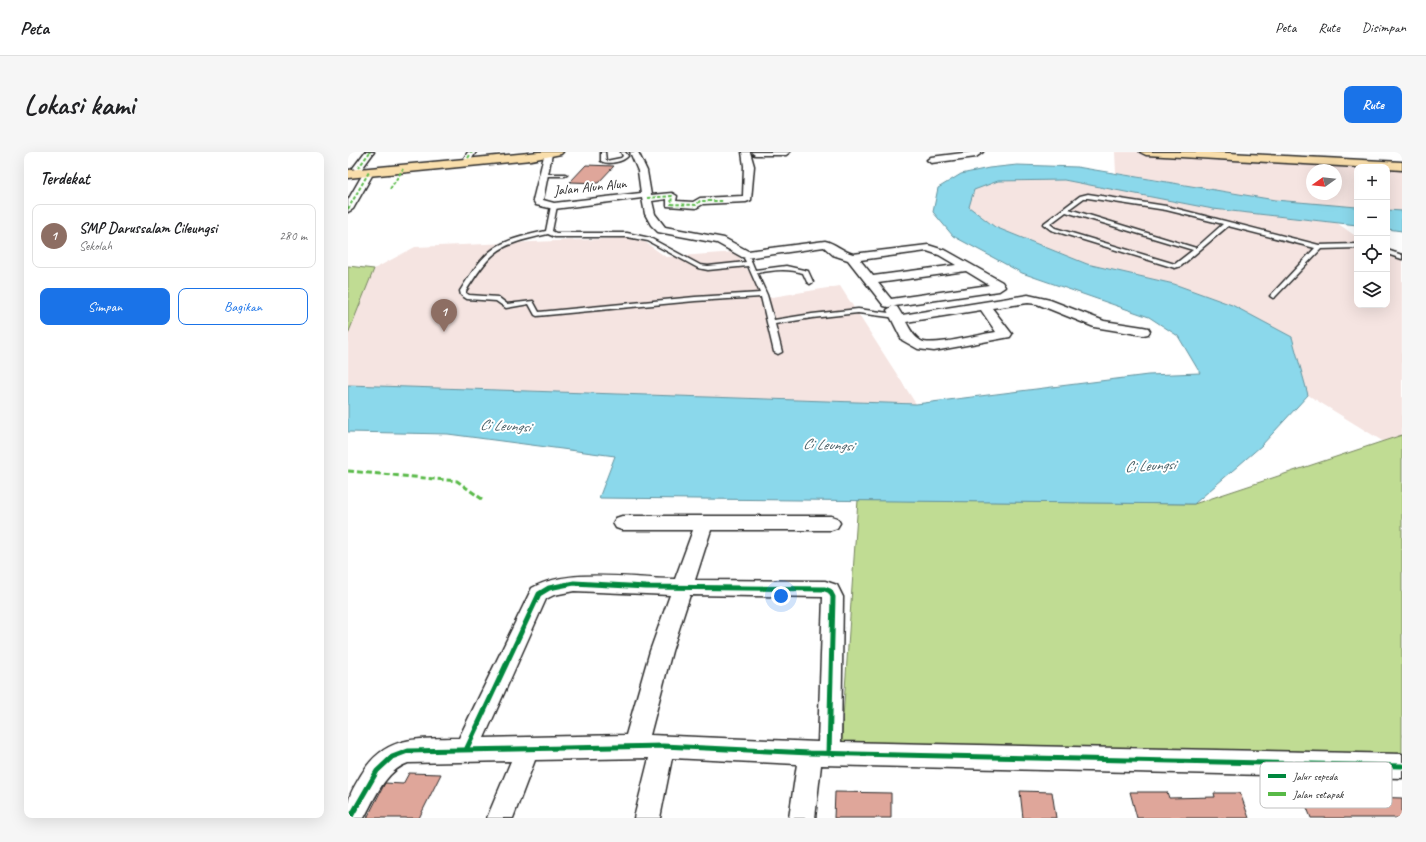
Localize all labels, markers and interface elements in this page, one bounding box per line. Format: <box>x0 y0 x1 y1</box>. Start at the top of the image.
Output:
text: Peta <box>20 16 49 40</box>
text: Peta <box>1275 19 1296 36</box>
text: Rute <box>1318 19 1340 36</box>
text: Disimpan <box>1362 19 1406 36</box>
button: Rute <box>1344 86 1402 123</box>
text: Lokasi kami <box>24 87 134 122</box>
north arrow <box>1306 164 1342 200</box>
map controls <box>1354 164 1390 308</box>
button: + <box>1354 164 1390 200</box>
text: Terdekat <box>40 168 90 189</box>
street label: Jalan Alun Alun <box>552 175 628 199</box>
button: − <box>1354 200 1390 236</box>
text: SMP Darussalam Cileungsi <box>79 219 217 238</box>
text: 1 <box>51 228 57 244</box>
text: 280 m <box>279 228 307 244</box>
button: locate <box>1354 236 1390 272</box>
text: Sekolah <box>79 238 112 254</box>
button: layers <box>1354 272 1390 308</box>
button: Simpan <box>40 288 170 325</box>
button: Bagikan <box>178 288 308 325</box>
pin: 1 <box>431 299 457 332</box>
water label: Ci Leungsi <box>479 415 535 437</box>
water label: Ci Leungsi <box>802 434 858 456</box>
water label: Ci Leungsi <box>1124 455 1180 477</box>
your location <box>771 586 791 606</box>
legend <box>1260 762 1392 808</box>
text: Jalur sepeda <box>1292 769 1338 783</box>
text: Jalan setapak <box>1292 787 1344 801</box>

